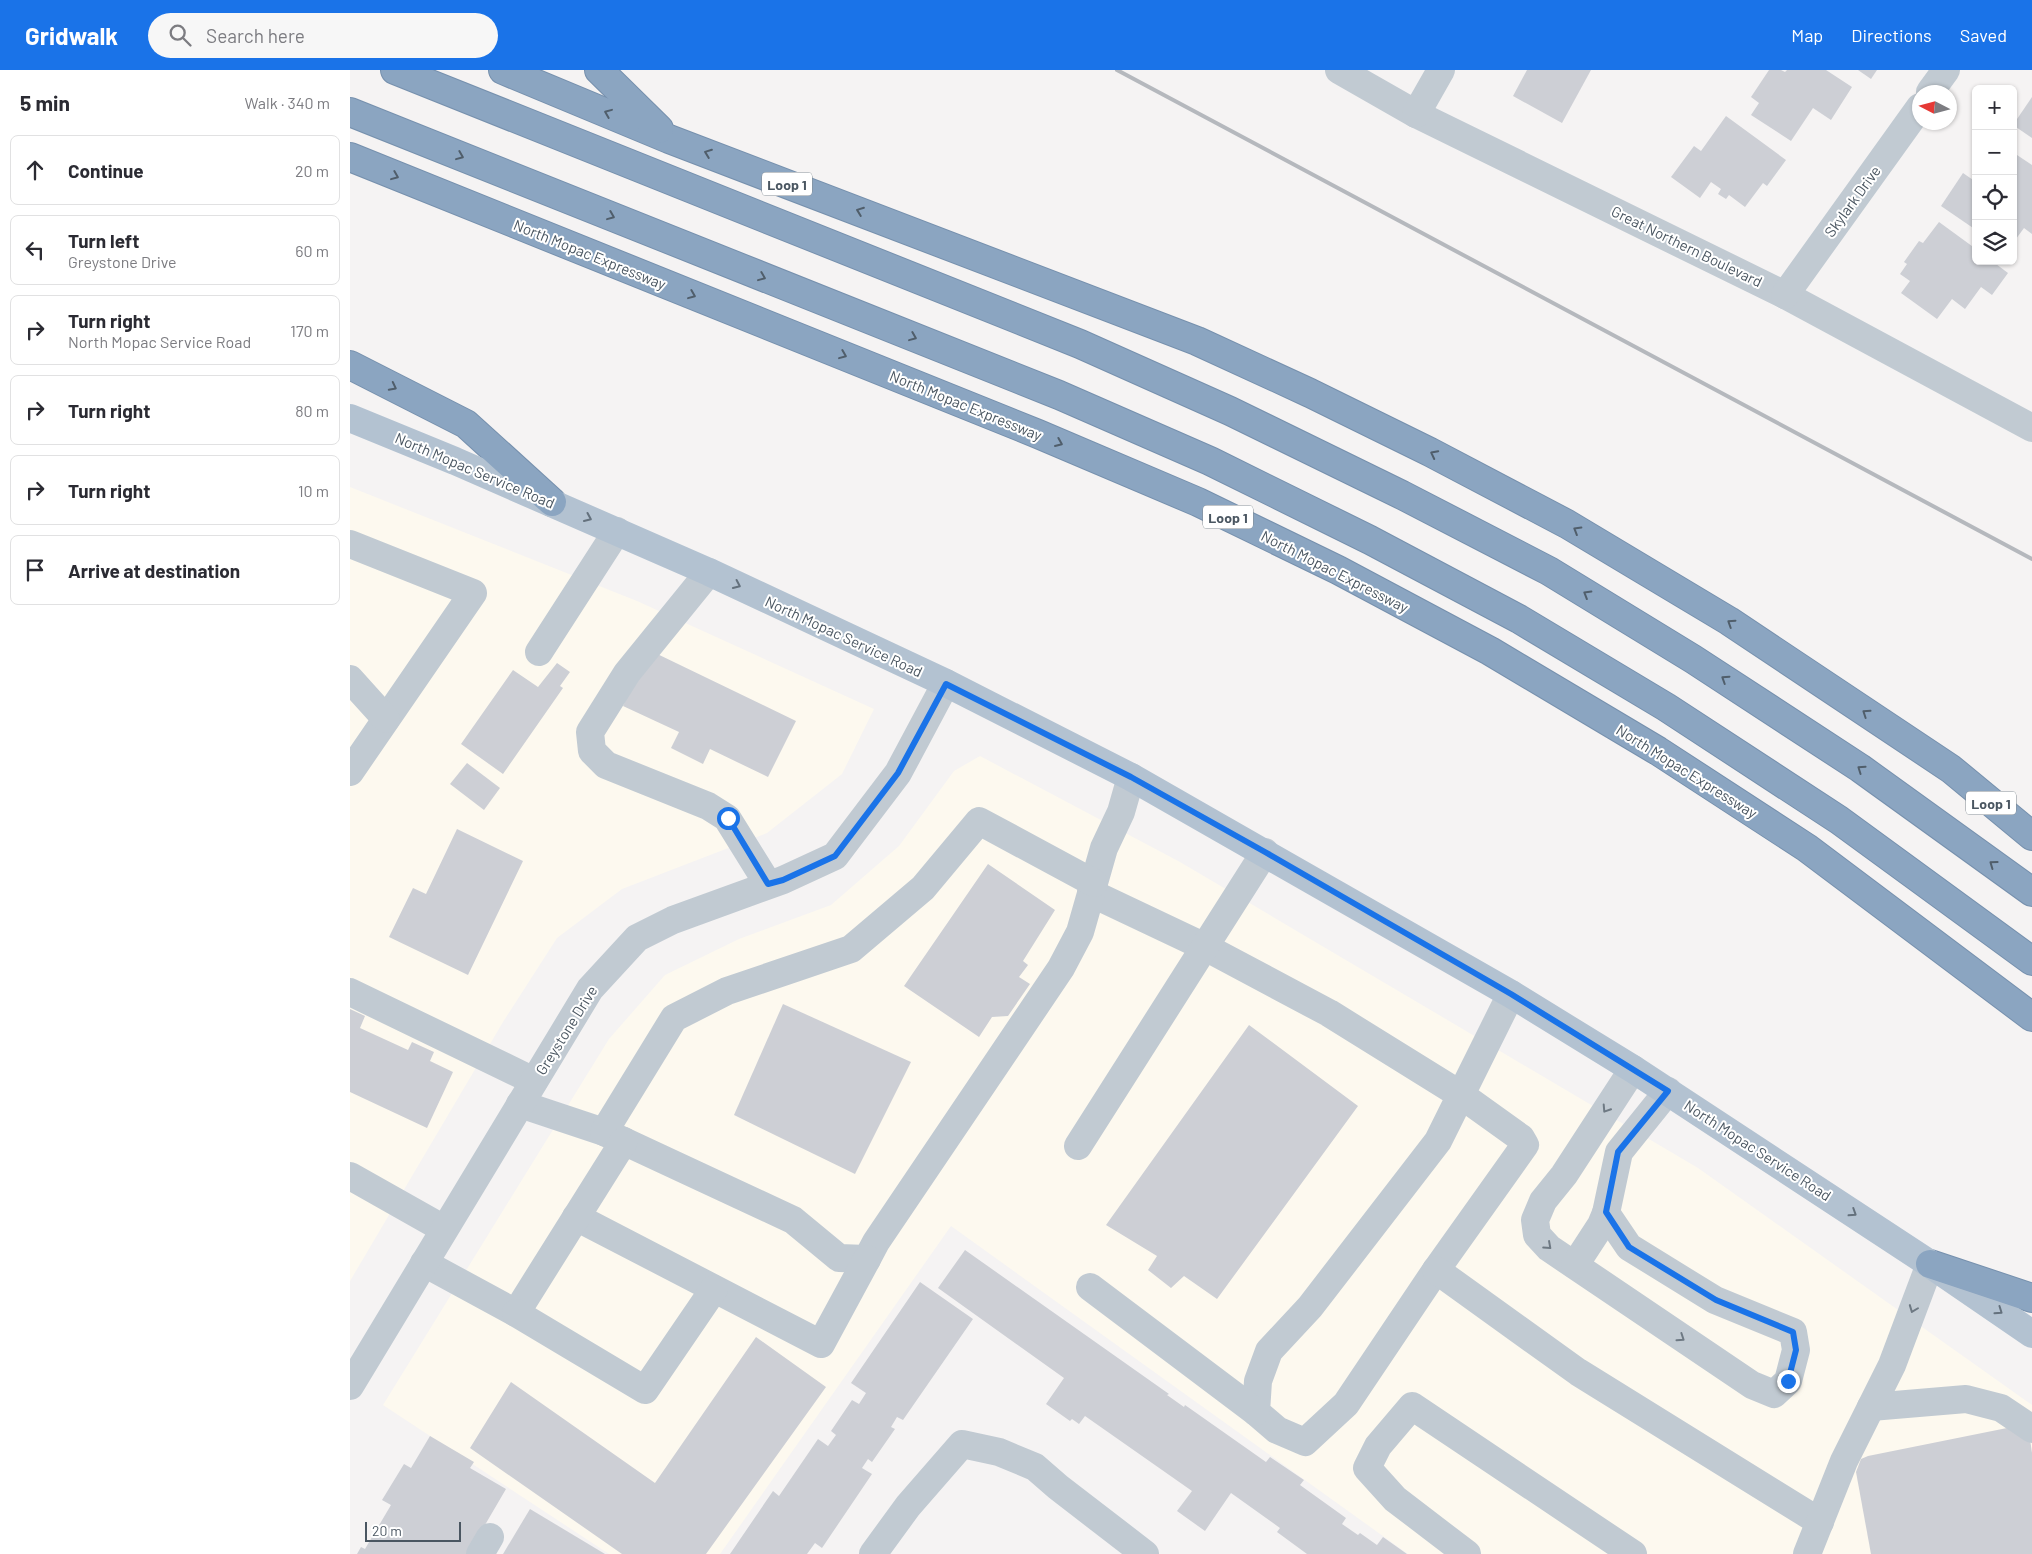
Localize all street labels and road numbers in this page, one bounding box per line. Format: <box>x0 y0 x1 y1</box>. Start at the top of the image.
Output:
street label: Skylark Drive <box>1820 162 1884 240</box>
road number: Loop 1 <box>762 172 812 196</box>
street label: Great Northern Boulevard <box>1609 202 1765 290</box>
street label: North Mopac Expressway <box>511 215 669 293</box>
street label: North Mopac Expressway <box>887 366 1045 444</box>
street label: North Mopac Service Road <box>392 428 558 512</box>
road number: Loop 1 <box>1203 506 1253 528</box>
street label: North Mopac Expressway <box>1258 526 1412 616</box>
street label: North Mopac Service Road <box>762 592 926 680</box>
street label: North Mopac Expressway <box>1613 720 1761 822</box>
road number: Loop 1 <box>1966 791 2016 814</box>
street label: Greystone Drive <box>531 982 601 1078</box>
street label: North Mopac Service Road <box>1681 1096 1835 1204</box>

